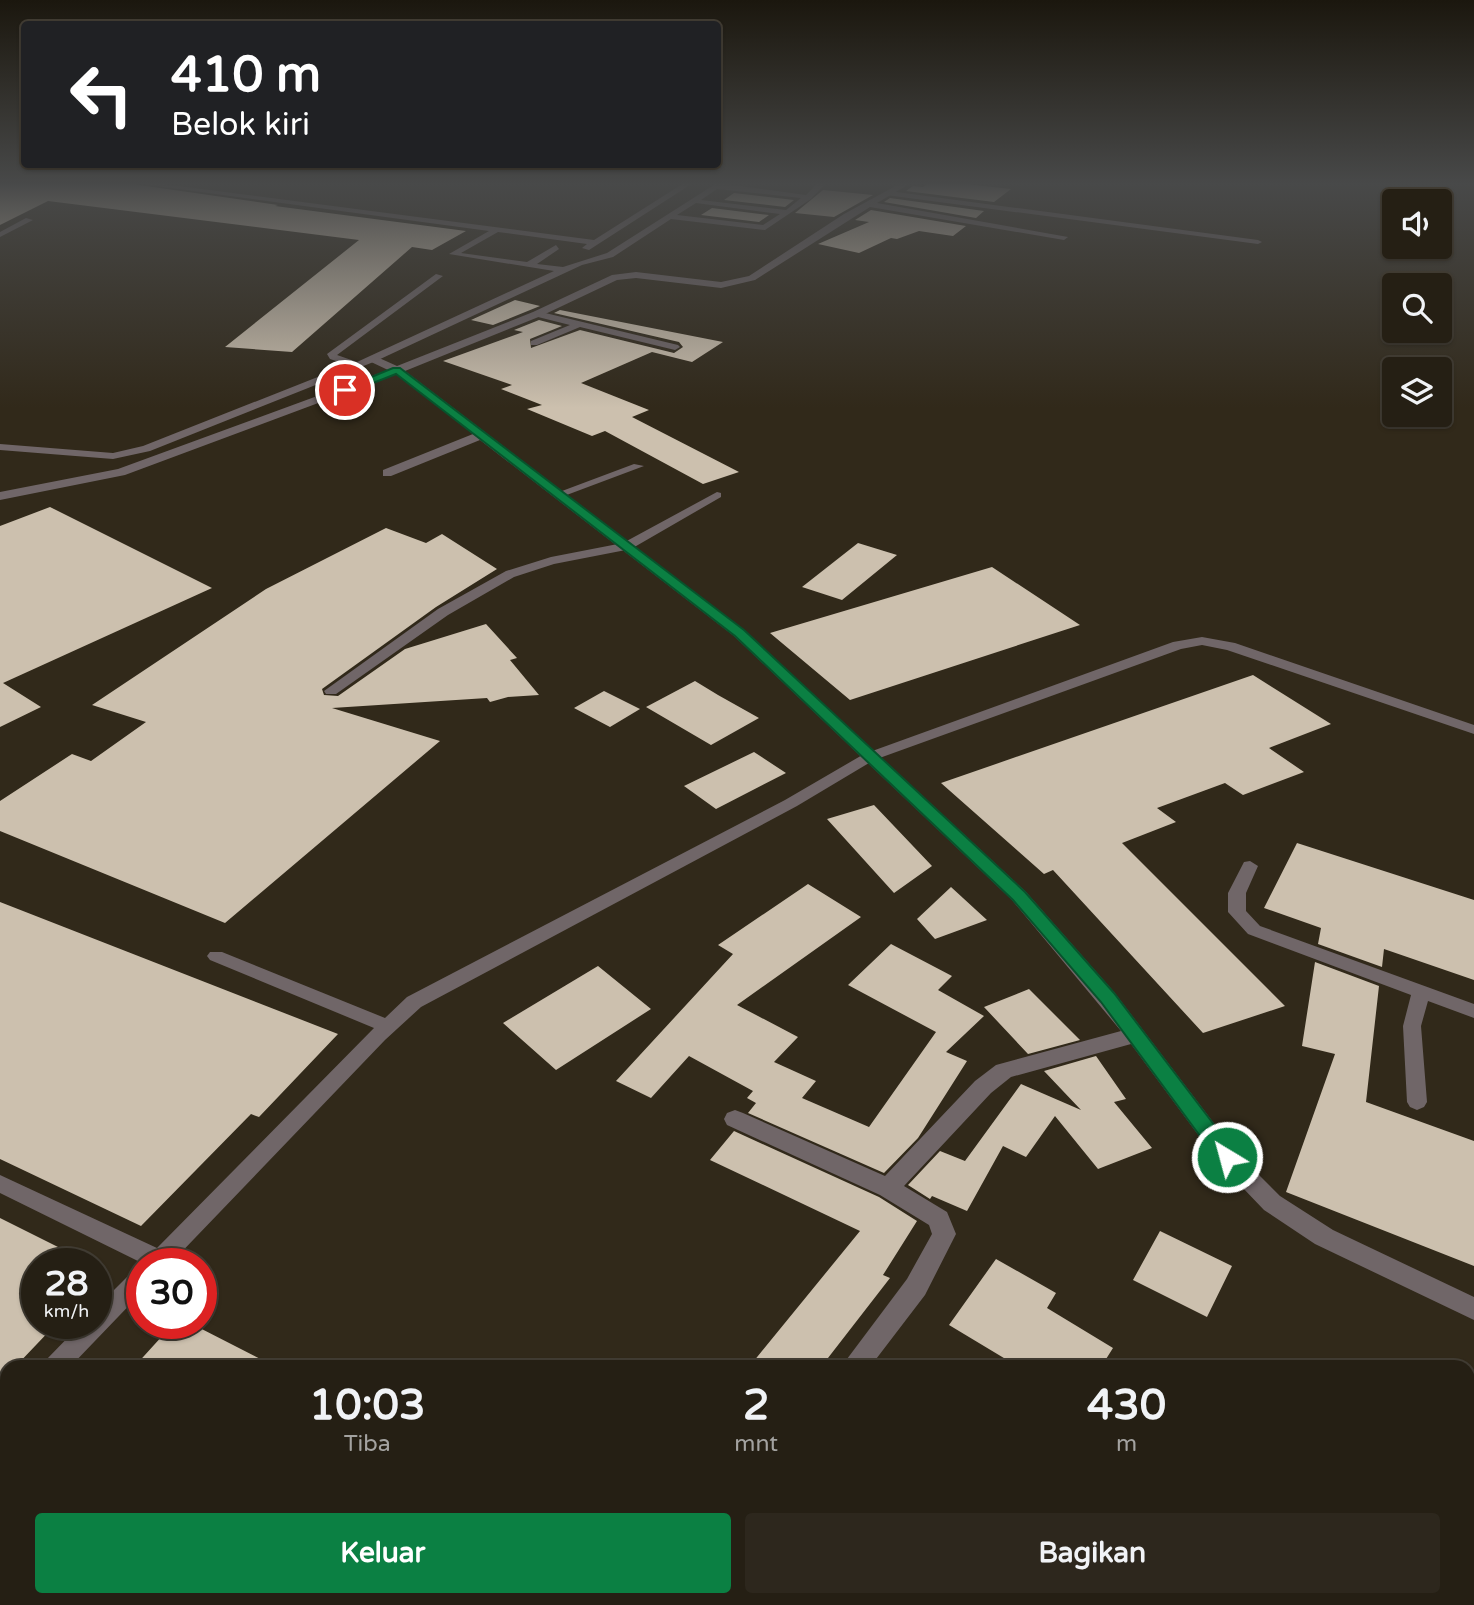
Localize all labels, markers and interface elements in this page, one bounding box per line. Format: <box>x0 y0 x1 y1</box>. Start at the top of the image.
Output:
text: 410 m <box>171 46 321 105</box>
icon: left <box>56 49 147 140</box>
text: Belok kiri <box>171 106 310 144</box>
map controls <box>1382 189 1452 427</box>
button: sound <box>1382 189 1452 259</box>
button: search <box>1382 273 1452 343</box>
button: layers <box>1382 357 1452 427</box>
pin <box>315 360 375 420</box>
icon: arrive <box>326 371 364 409</box>
position arrow <box>1190 1120 1264 1194</box>
speed limit sign: 30 <box>126 1248 217 1339</box>
text: 28 <box>45 1263 88 1305</box>
text: km/h <box>44 1300 89 1322</box>
text: 10:03 <box>309 1380 425 1431</box>
text: 2 <box>743 1380 769 1431</box>
text: 430 <box>1087 1380 1166 1431</box>
text: Tiba <box>344 1430 391 1458</box>
text: mnt <box>734 1430 778 1458</box>
text: m <box>1116 1430 1137 1458</box>
button: Keluar <box>35 1513 731 1593</box>
button: Bagikan <box>745 1513 1440 1593</box>

